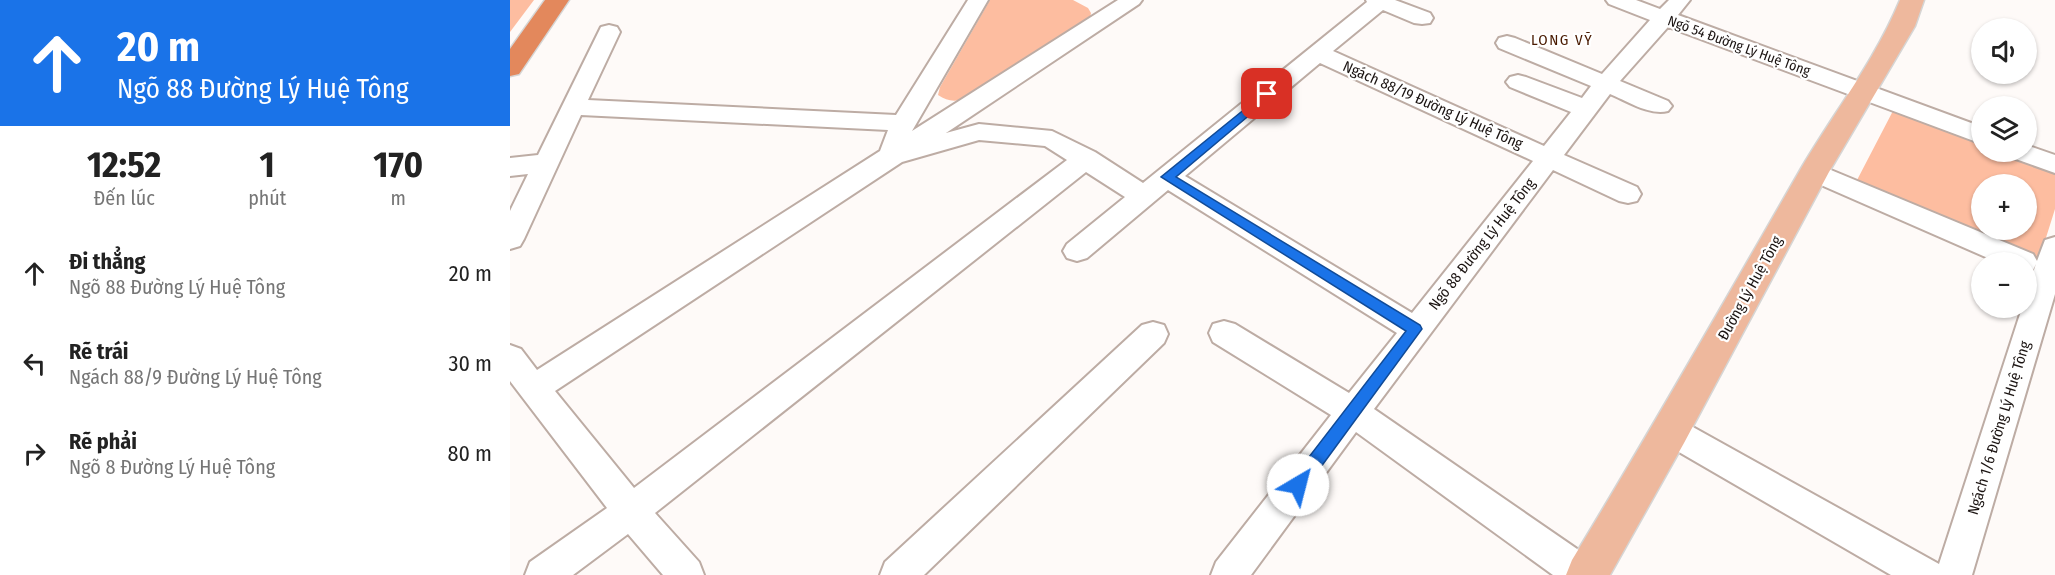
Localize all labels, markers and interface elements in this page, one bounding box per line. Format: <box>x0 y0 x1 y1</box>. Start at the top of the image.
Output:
street label: Ngõ 54 Đường Lý Huệ Tông <box>1665 12 1813 80</box>
map controls <box>1971 18 2037 318</box>
button: sound <box>1971 18 2037 84</box>
text: 20 m <box>117 22 200 72</box>
icon: ahead <box>18 24 96 102</box>
district label: LONG VỸ <box>1531 31 1593 49</box>
street label: Ngách 88/19 Đường Lý Huệ Tông <box>1340 57 1526 153</box>
pin <box>1241 68 1292 119</box>
text: Ngõ 88 Đường Lý Huệ Tông <box>117 73 409 105</box>
icon: arrive <box>1250 77 1283 110</box>
button: layers <box>1971 96 2037 162</box>
text: 12:52 <box>87 143 161 187</box>
text: 1 <box>260 143 275 187</box>
text: 170 <box>373 143 423 187</box>
button: + <box>1971 174 2037 240</box>
street label: Ngõ 88 Đường Lý Huệ Tông <box>1425 175 1539 313</box>
text: Đến lúc <box>93 186 155 210</box>
text: phút <box>248 186 286 210</box>
text: m <box>390 186 406 210</box>
street label: Đường Lý Huệ Tông <box>1714 233 1786 343</box>
text: Đi thẳng <box>69 248 145 275</box>
button: − <box>1971 252 2037 318</box>
icon: ahead <box>18 257 51 290</box>
text: 20 m <box>449 260 492 287</box>
text: Ngõ 88 Đường Lý Huệ Tông <box>69 275 285 299</box>
text: Rẽ trái <box>69 338 129 365</box>
street label: Ngách 1/6 Đường Lý Huệ Tông <box>1964 339 2034 517</box>
icon: left <box>18 347 51 380</box>
text: 30 m <box>449 350 492 377</box>
text: Ngách 88/9 Đường Lý Huệ Tông <box>69 365 322 389</box>
text: Rẽ phải <box>69 428 137 455</box>
icon: right <box>18 437 51 470</box>
text: 80 m <box>447 440 492 467</box>
position arrow <box>1266 453 1330 517</box>
text: Ngõ 8 Đường Lý Huệ Tông <box>69 455 275 479</box>

